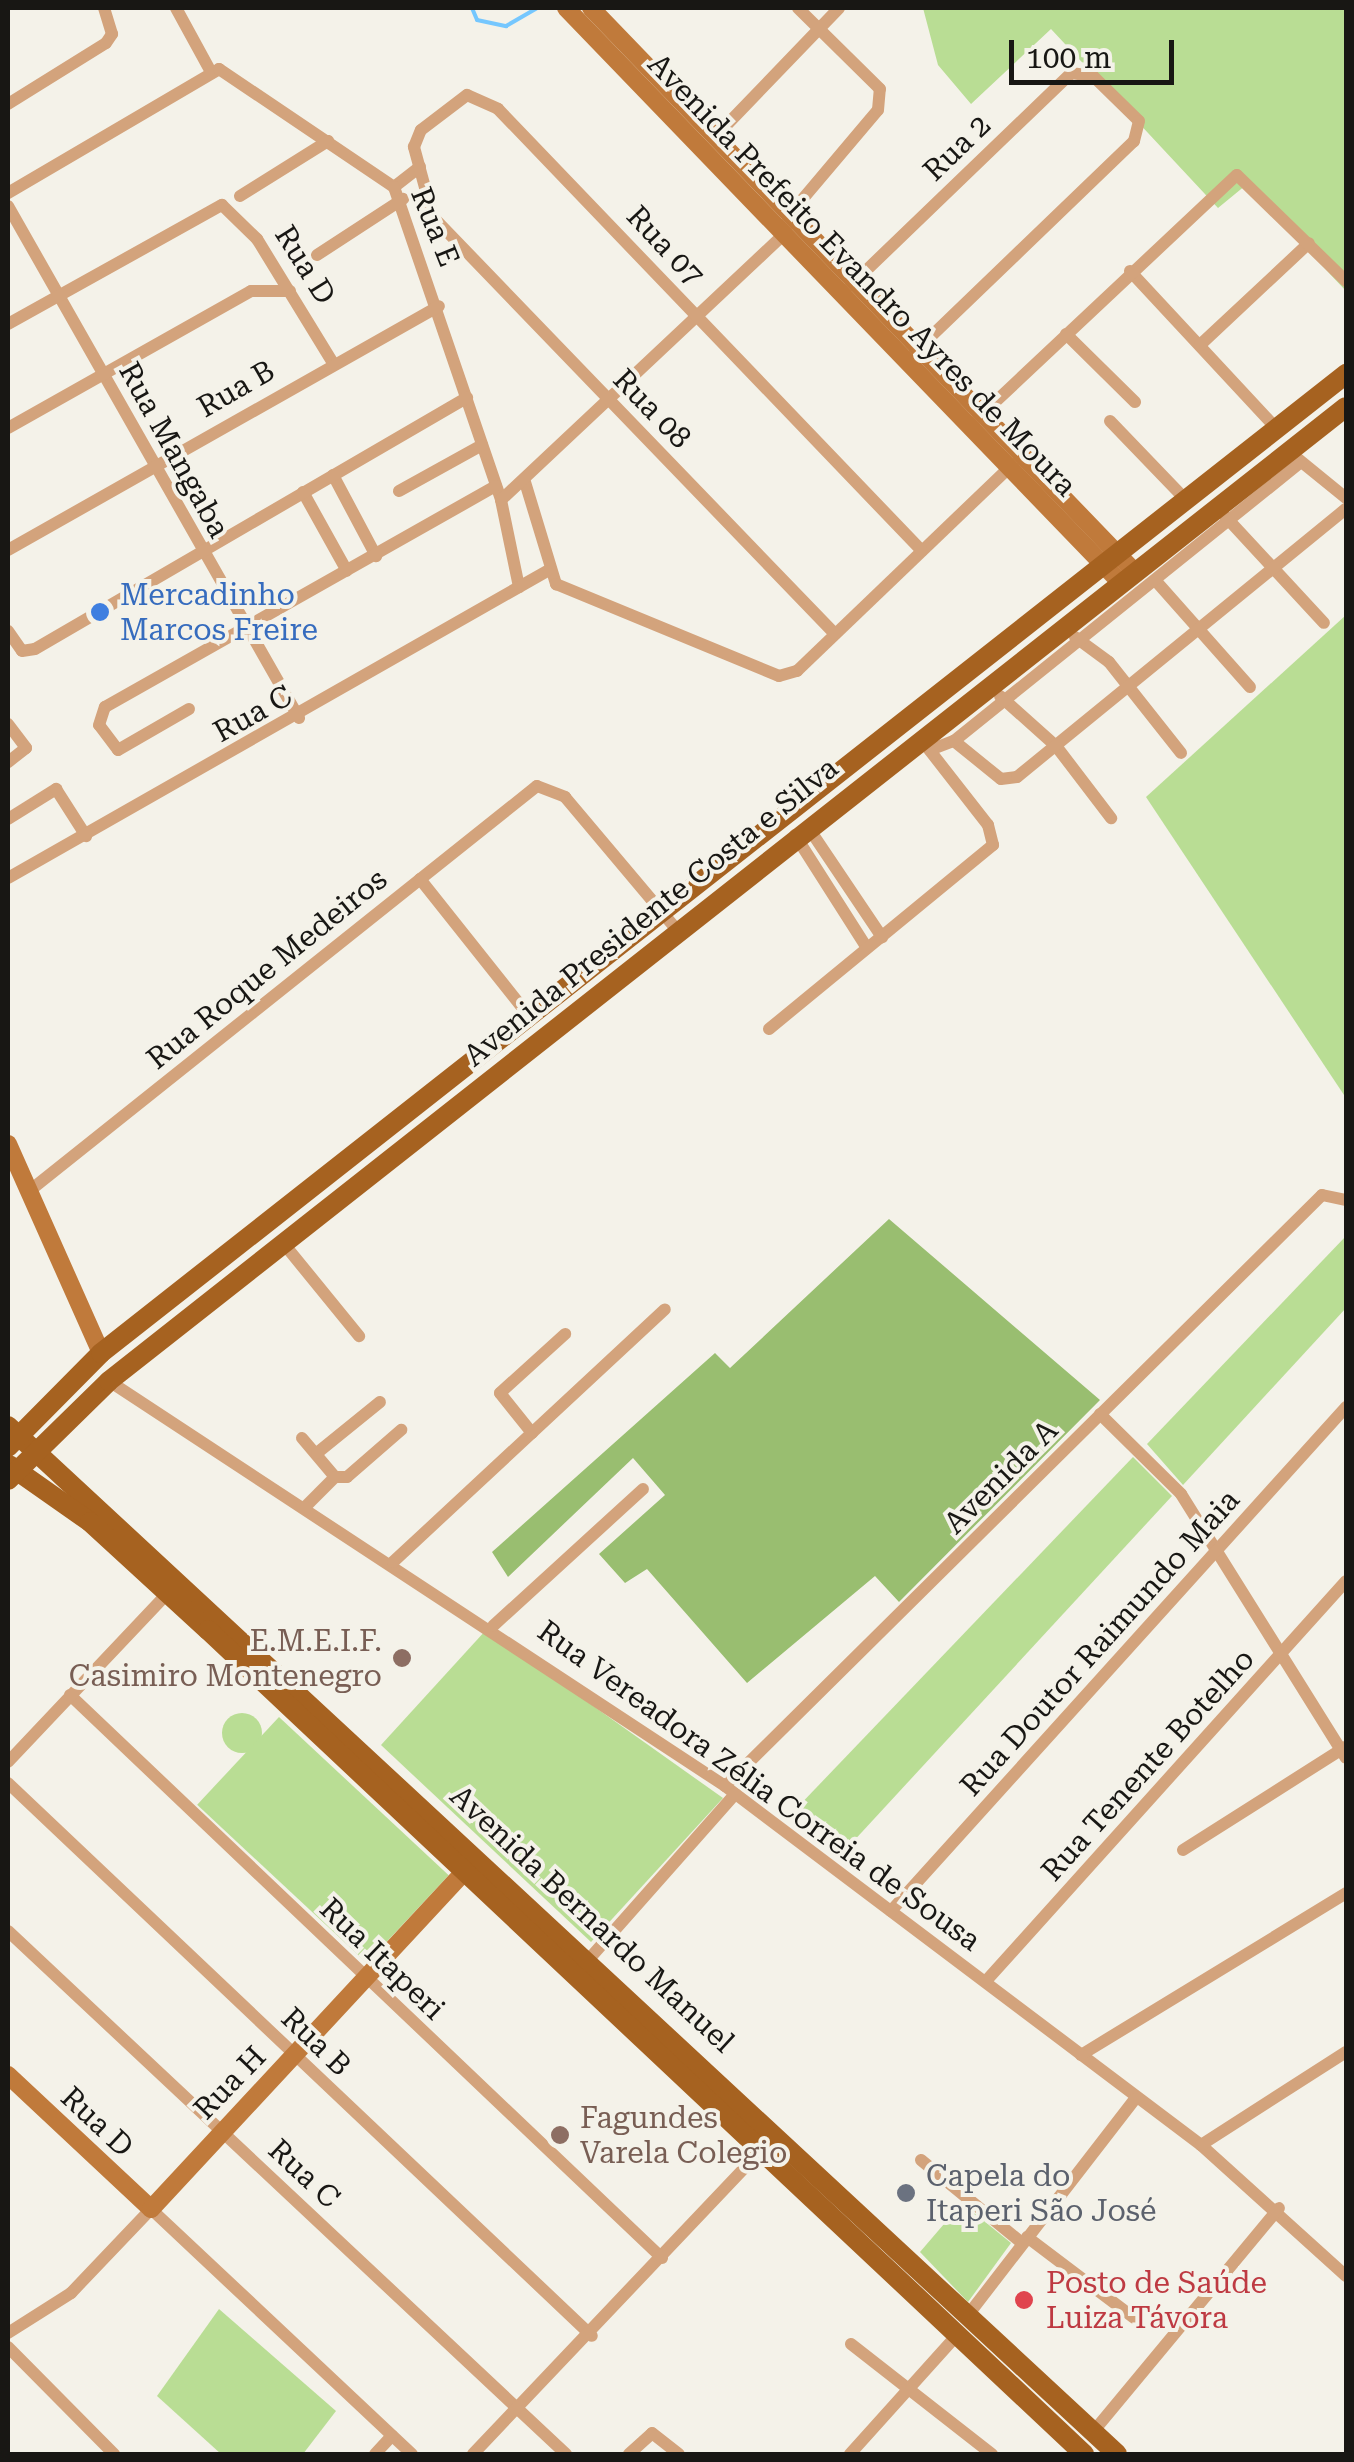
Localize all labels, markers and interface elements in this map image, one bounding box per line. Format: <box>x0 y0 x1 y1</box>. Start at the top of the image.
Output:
scale bar <box>1014 20 1179 82</box>
text: 100 m <box>1026 40 1111 75</box>
street label: Avenida Prefeito Evandro Ayres de Moura <box>640 46 1084 504</box>
street label: Rua 2 <box>916 107 998 189</box>
street label: Rua E <box>403 182 467 272</box>
street label: Rua 07 <box>619 198 711 294</box>
street label: Rua D <box>267 219 343 311</box>
street label: Rua B <box>191 353 281 425</box>
street label: Rua Mangaba <box>111 356 237 544</box>
street label: Rua 08 <box>606 362 698 456</box>
place label: Mercadinho Marcos Freire <box>120 577 318 648</box>
marker: Mercadinho Marcos Freire <box>89 601 111 623</box>
street label: Rua C <box>207 678 299 750</box>
street label: Avenida Presidente Costa e Silva <box>457 750 845 1074</box>
street label: Rua Roque Medeiros <box>140 861 394 1077</box>
street label: Avenida A <box>937 1413 1065 1541</box>
street label: Rua Doutor Raimundo Maia <box>953 1482 1247 1804</box>
street label: Rua Vereadora Zélia Correia de Sousa <box>531 1613 987 1959</box>
place label: E.M.E.I.F. Casimiro Montenegro <box>69 1623 382 1694</box>
street label: Rua Tenente Botelho <box>1034 1641 1262 1889</box>
marker: E.M.E.I.F. Casimiro Montenegro <box>391 1647 413 1669</box>
street label: Avenida Bernardo Manuel <box>443 1778 741 2060</box>
street label: Rua Itaperi <box>312 1891 452 2027</box>
street label: Rua B <box>274 2000 358 2084</box>
street label: Rua H <box>187 2039 273 2127</box>
street label: Rua D <box>53 2080 141 2164</box>
place label: Fagundes Varela Colegio <box>580 2100 787 2170</box>
marker: Fagundes Varela Colegio <box>549 2124 571 2146</box>
street label: Rua C <box>261 2132 347 2216</box>
place label: Capela do Itaperi São José <box>926 2158 1156 2228</box>
marker: Capela do Itaperi São José <box>895 2182 917 2204</box>
place label: Posto de Saúde Luiza Távora <box>1046 2265 1267 2336</box>
marker: Posto de Saúde Luiza Távora <box>1011 2287 1037 2313</box>

